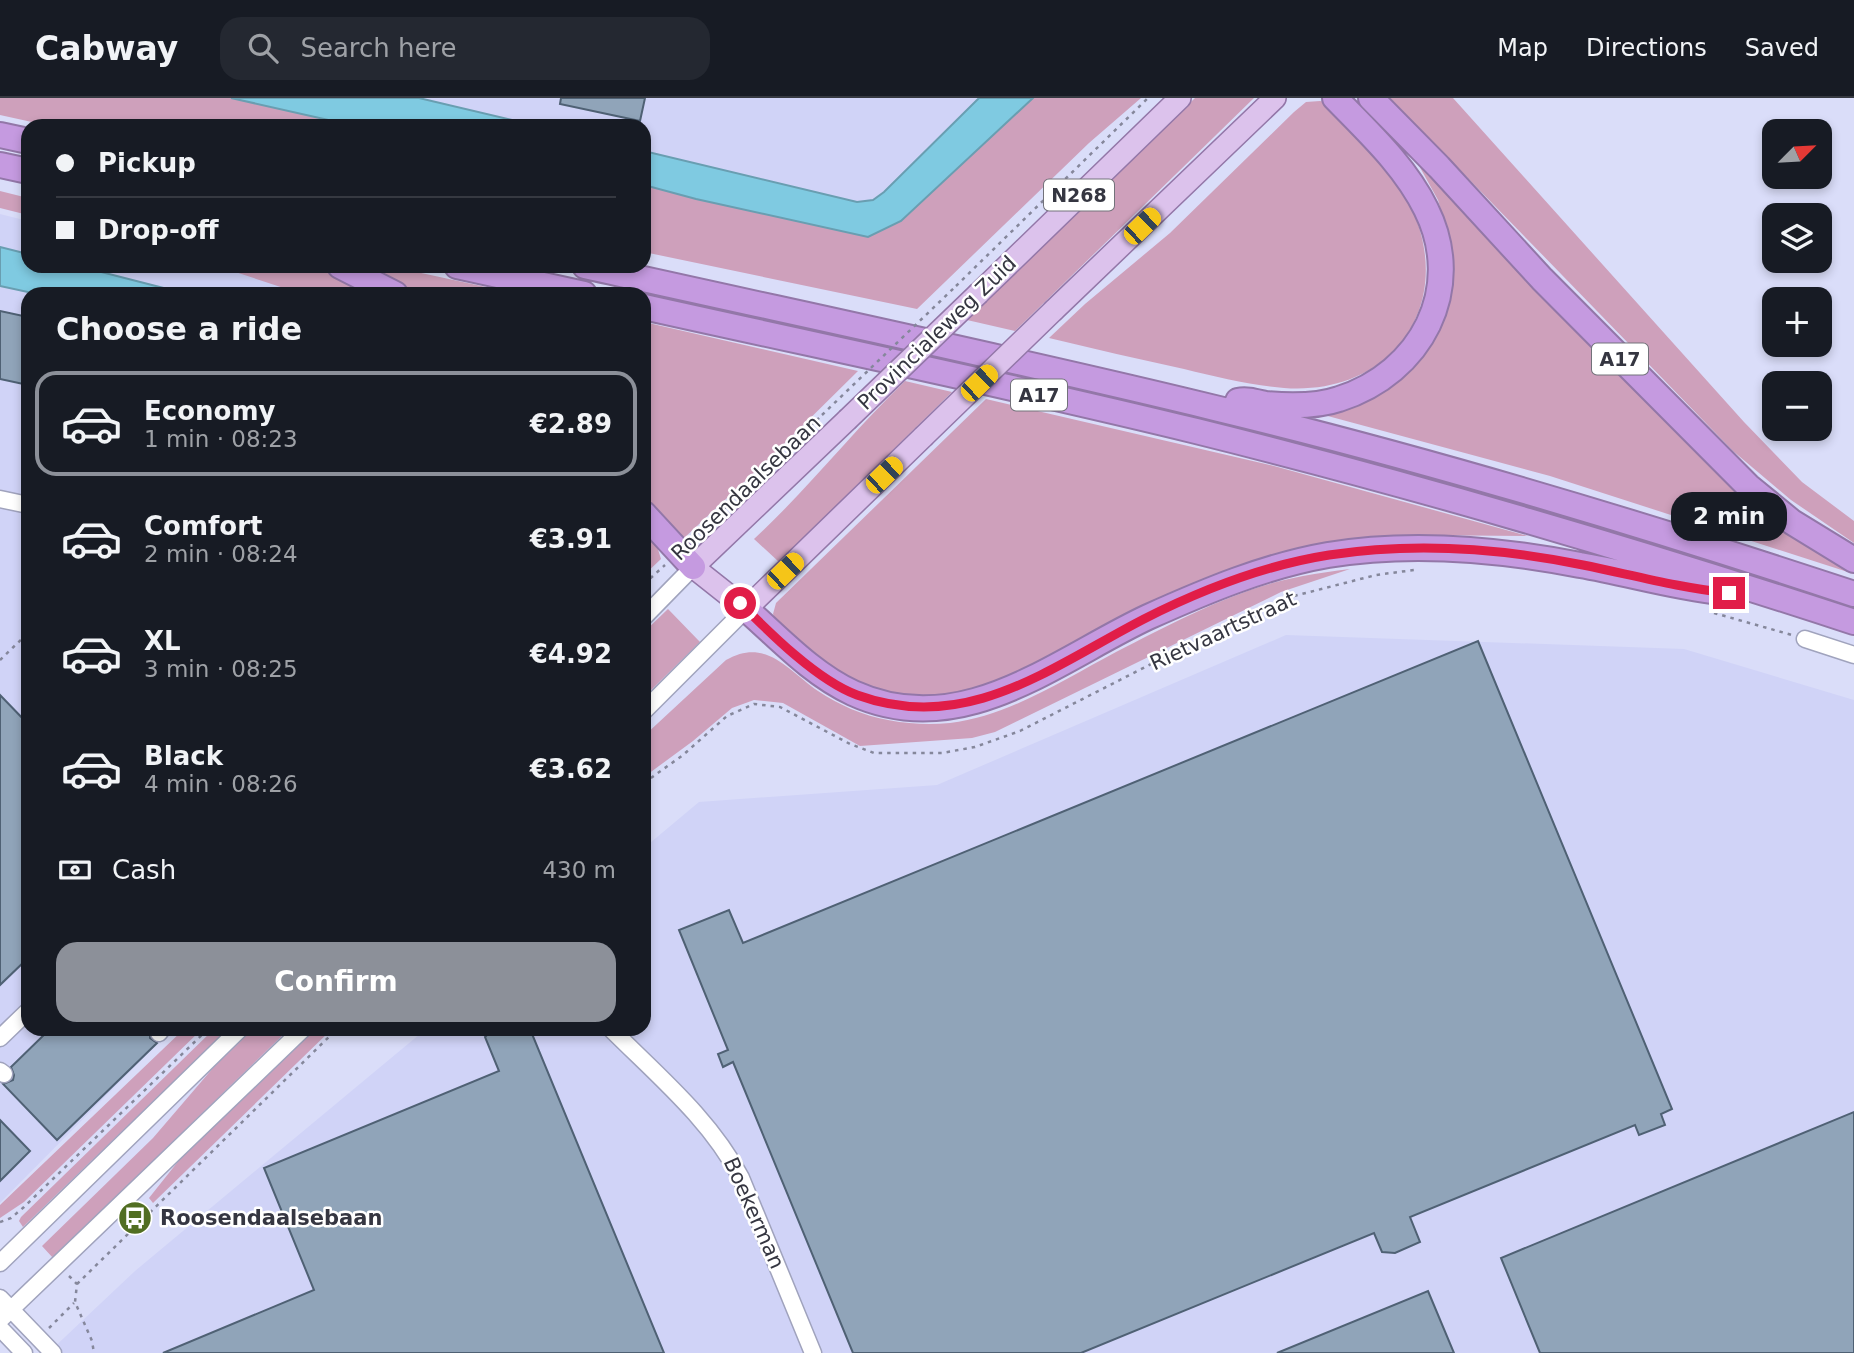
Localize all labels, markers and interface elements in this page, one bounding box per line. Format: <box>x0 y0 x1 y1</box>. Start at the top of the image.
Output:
search box <box>220 17 710 80</box>
text: Cabway <box>35 29 178 68</box>
icon: search <box>244 29 282 67</box>
text: Search here <box>300 33 457 63</box>
text: Map <box>1497 34 1548 62</box>
text: Directions <box>1586 34 1707 62</box>
text: Saved <box>1745 34 1819 62</box>
north arrow <box>1762 119 1832 189</box>
map controls <box>1762 119 1832 441</box>
text: Pickup <box>98 148 196 178</box>
road number: N268 <box>1044 180 1114 211</box>
button: layers <box>1762 203 1832 273</box>
car <box>1120 204 1165 248</box>
text: Drop-off <box>98 215 219 245</box>
street label: Provincialeweg Zuid <box>853 251 1021 415</box>
button: + <box>1762 287 1832 357</box>
text: Choose a ride <box>56 310 302 348</box>
road number: A17 <box>1592 344 1648 374</box>
car <box>957 361 1002 405</box>
button: − <box>1762 371 1832 441</box>
road number: A17 <box>1011 380 1067 410</box>
icon: car <box>60 392 123 455</box>
text: Economy <box>144 396 275 426</box>
text: €2.89 <box>530 409 612 439</box>
street label: Roosendaalsebaan <box>667 411 825 565</box>
text: 1 min · 08:23 <box>144 426 298 452</box>
car <box>862 453 907 497</box>
callout: 2 min <box>1671 491 1787 540</box>
text: 2 min <box>1693 503 1765 529</box>
icon: car <box>60 507 123 570</box>
text: Comfort <box>144 511 262 541</box>
text: €3.91 <box>530 524 612 554</box>
text: 2 min · 08:24 <box>144 541 298 567</box>
car <box>763 549 808 593</box>
route end <box>1713 577 1745 609</box>
route start <box>724 587 756 619</box>
street label: Rietvaartstraat <box>1146 587 1300 675</box>
icon: car <box>60 622 123 685</box>
text: XL <box>144 626 181 656</box>
text: €4.92 <box>530 639 612 669</box>
text: 3 min · 08:25 <box>144 656 298 682</box>
icon: car <box>60 737 123 800</box>
text: Black <box>144 741 223 771</box>
text: €3.62 <box>530 754 612 784</box>
text: 4 min · 08:26 <box>144 771 298 797</box>
icon: cash <box>56 851 94 889</box>
text: Cash <box>112 855 176 885</box>
text: 430 m <box>542 857 616 883</box>
button: Confirm <box>56 942 616 1022</box>
street label: Boekerman <box>719 1154 789 1272</box>
bus stop icon: Roosendaalsebaan <box>116 1199 154 1237</box>
place label: Roosendaalsebaan <box>160 1206 382 1230</box>

